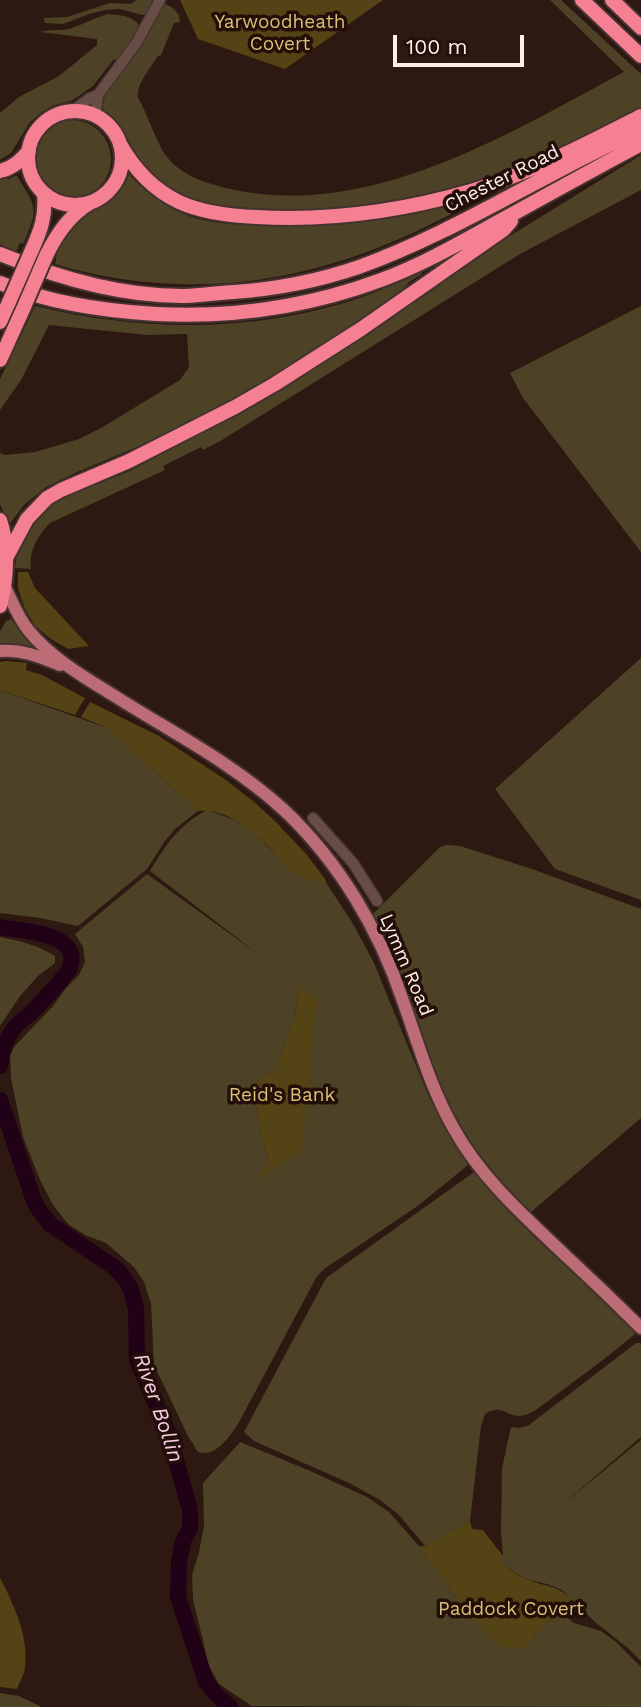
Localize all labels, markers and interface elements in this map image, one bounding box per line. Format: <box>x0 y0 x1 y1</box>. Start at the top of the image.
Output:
park label: Yarwoodheath Covert <box>215 11 345 55</box>
scale bar <box>396 21 527 65</box>
text: 100 m <box>406 34 468 59</box>
street label: Chester Road <box>441 140 563 218</box>
street label: Lymm Road <box>374 911 438 1019</box>
park label: Reid's Bank <box>229 1084 335 1106</box>
water label: River Bollin <box>128 1350 188 1466</box>
park label: Paddock Covert <box>438 1598 584 1620</box>

